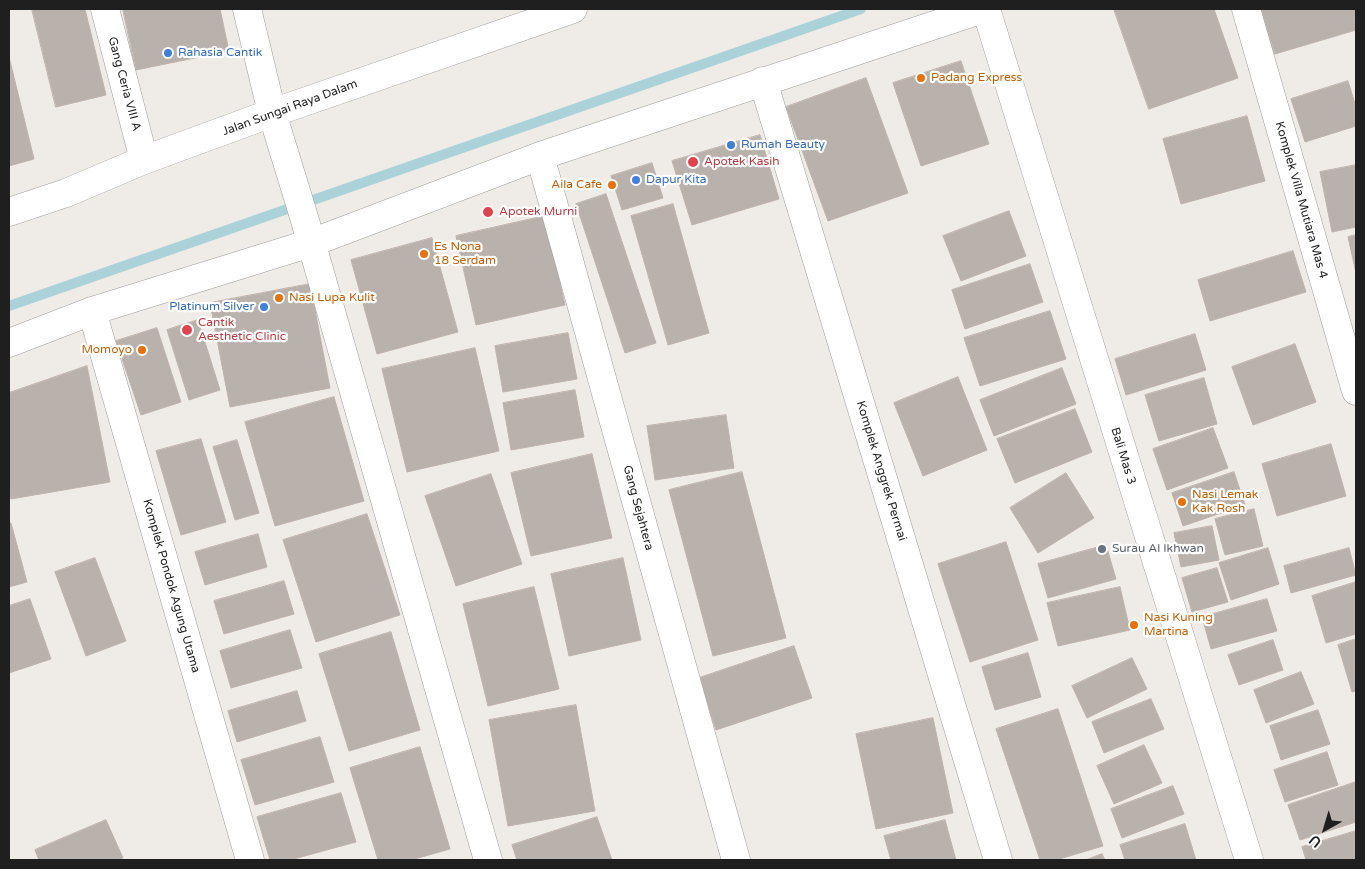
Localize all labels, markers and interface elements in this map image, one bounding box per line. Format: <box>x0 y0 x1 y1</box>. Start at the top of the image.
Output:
street label: Gang Ceria VIII A <box>105 35 143 133</box>
place label: Rahasia Cantik <box>178 46 262 60</box>
marker: Rahasia Cantik <box>162 47 174 59</box>
place label: Padang Express <box>931 71 1022 85</box>
marker: Padang Express <box>915 72 927 84</box>
street label: Jalan Sungai Raya Dalam <box>221 77 359 139</box>
street label: Komplek Villa Mutiara Mas 4 <box>1272 120 1330 280</box>
place label: Rumah Beauty <box>741 138 825 152</box>
marker: Rumah Beauty <box>725 139 737 151</box>
marker: Apotek Kasih <box>686 155 700 169</box>
place label: Apotek Kasih <box>704 155 779 169</box>
place label: Dapur Kita <box>646 173 707 187</box>
marker: Dapur Kita <box>630 174 642 186</box>
place label: Aila Cafe <box>551 178 602 192</box>
marker: Aila Cafe <box>606 179 618 191</box>
marker: Apotek Murni <box>481 205 495 219</box>
place label: Apotek Murni <box>499 205 577 219</box>
place label: Es Nona 18 Serdam <box>434 240 496 268</box>
marker: Es Nona 18 Serdam <box>418 248 430 260</box>
place label: Nasi Lupa Kulit <box>289 291 375 305</box>
marker: Nasi Lupa Kulit <box>273 292 285 304</box>
place label: Platinum Silver <box>169 300 254 314</box>
marker: Platinum Silver <box>258 301 270 313</box>
place label: Cantik Aesthetic Clinic <box>198 316 286 344</box>
marker: Cantik Aesthetic Clinic <box>180 323 194 337</box>
place label: Momoyo <box>81 343 132 357</box>
marker: Momoyo <box>136 344 148 356</box>
street label: Komplek Anggrek Permai <box>853 399 909 543</box>
street label: Bali Mas 3 <box>1108 426 1138 486</box>
street label: Gang Sejahtera <box>620 464 656 552</box>
place label: Nasi Lemak Kak Rosh <box>1192 488 1258 516</box>
marker: Nasi Lemak Kak Rosh <box>1176 496 1188 508</box>
street label: Komplek Pondok Agung Utama <box>139 497 203 675</box>
place label: Surau Al Ikhwan <box>1112 542 1204 556</box>
marker: Surau Al Ikhwan <box>1096 543 1108 555</box>
place label: Nasi Kuning Martina <box>1144 611 1213 639</box>
marker: Nasi Kuning Martina <box>1128 619 1140 631</box>
north arrow <box>1300 804 1350 854</box>
text: U <box>1306 831 1325 851</box>

